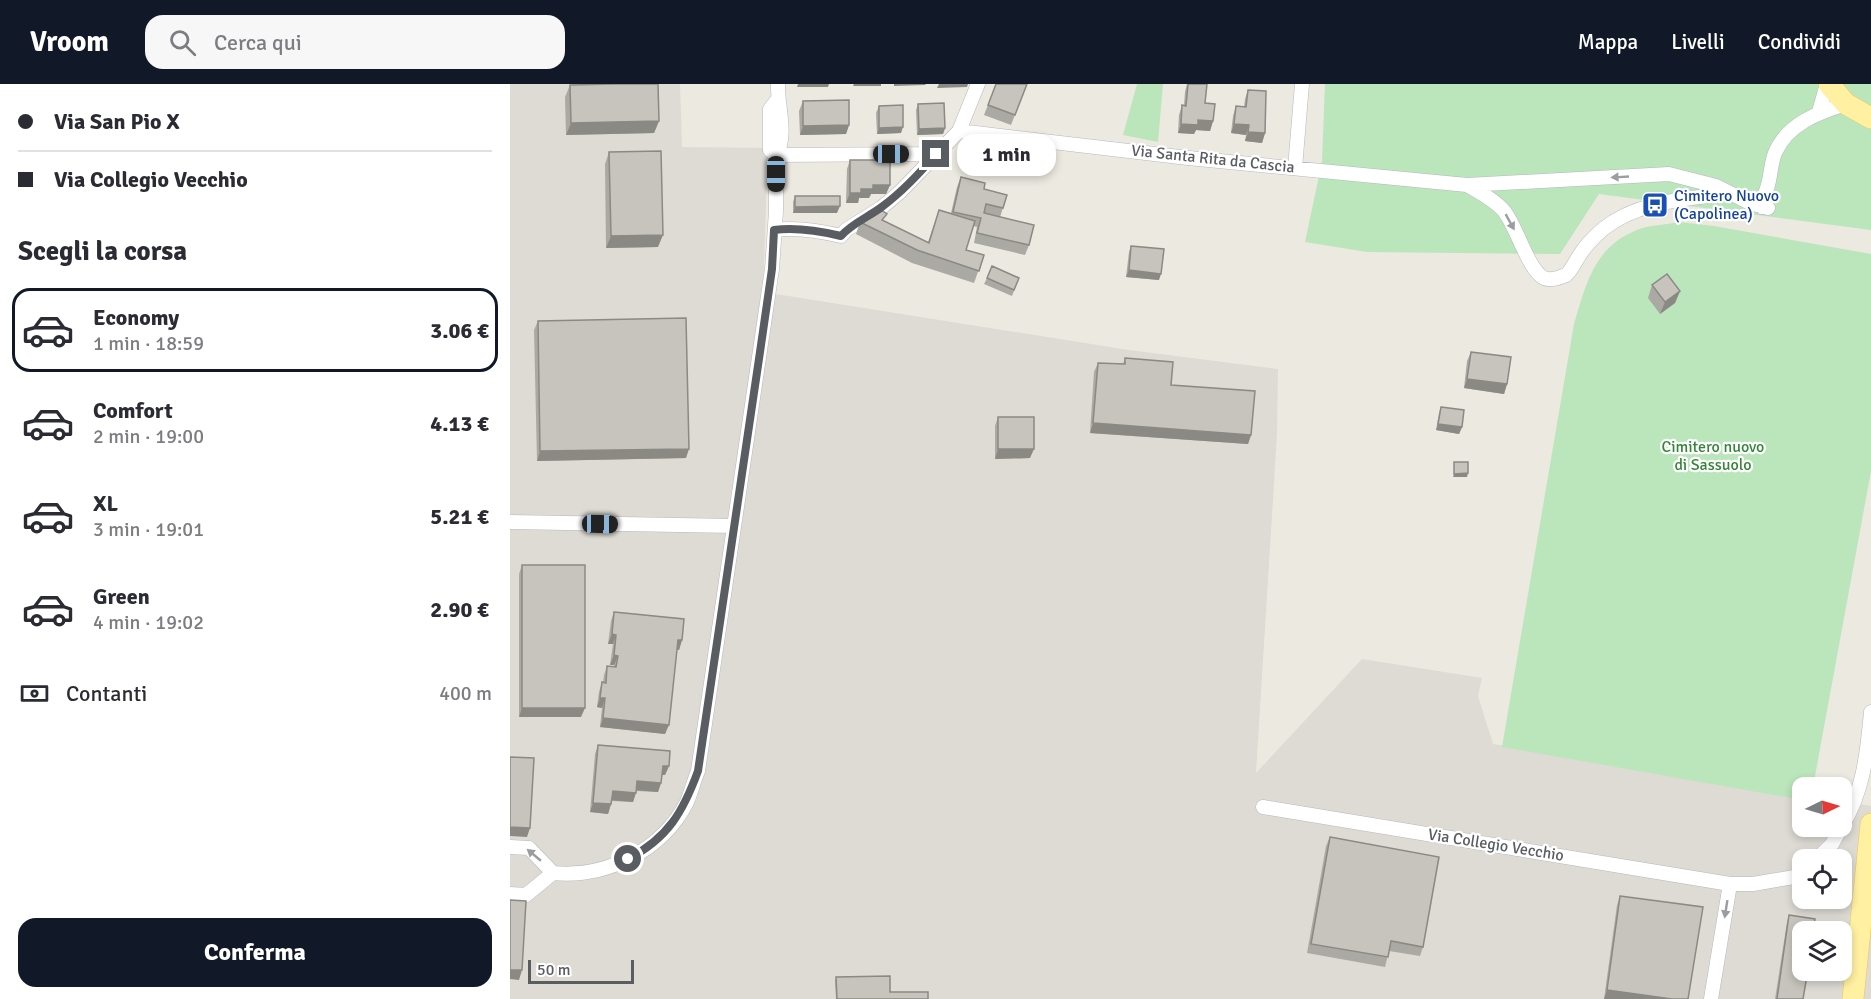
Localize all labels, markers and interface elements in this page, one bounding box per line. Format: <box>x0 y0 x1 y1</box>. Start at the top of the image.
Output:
search box <box>145 15 565 69</box>
text: Vroom <box>30 25 109 59</box>
icon: search <box>166 26 199 59</box>
text: Cerca qui <box>214 29 302 56</box>
text: Mappa <box>1578 29 1638 55</box>
text: Livelli <box>1671 29 1725 55</box>
text: Condividi <box>1758 29 1841 55</box>
text: Via San Pio X <box>54 108 180 135</box>
callout: 1 min <box>957 133 1056 175</box>
route end <box>922 140 949 167</box>
street label: Via Santa Rita da Cascia <box>1130 140 1296 178</box>
text: 1 min <box>982 142 1031 167</box>
car <box>873 145 909 163</box>
car <box>767 156 785 192</box>
text: Via Collegio Vecchio <box>54 166 248 193</box>
one-way arrow <box>1610 173 1629 182</box>
place label: Cimitero Nuovo (Capolinea) <box>1674 186 1779 224</box>
bus stop icon: Cimitero Nuovo (Capolinea) <box>1640 190 1670 220</box>
one-way arrow <box>1505 214 1516 230</box>
text: Scegli la corsa <box>18 235 187 268</box>
icon: car <box>21 303 75 357</box>
text: Economy <box>93 304 179 331</box>
text: 3.06 € <box>430 317 489 344</box>
text: 1 min · 18:59 <box>93 331 204 356</box>
icon: car <box>21 396 75 450</box>
text: Comfort <box>93 397 173 424</box>
text: 4.13 € <box>430 410 489 437</box>
text: 2 min · 19:00 <box>93 424 204 449</box>
park label: Cimitero nuovo di Sassuolo <box>1662 437 1764 475</box>
icon: car <box>21 489 75 543</box>
text: XL <box>93 490 118 517</box>
text: 5.21 € <box>430 503 489 530</box>
car <box>582 515 618 533</box>
text: 3 min · 19:01 <box>93 517 204 542</box>
icon: car <box>21 582 75 636</box>
text: Green <box>93 583 150 610</box>
text: 2.90 € <box>430 596 489 623</box>
text: 4 min · 19:02 <box>93 610 204 635</box>
icon: cash <box>18 677 51 710</box>
text: Contanti <box>66 680 147 707</box>
text: 400 m <box>439 681 492 706</box>
north arrow <box>1792 777 1852 837</box>
map controls <box>1792 777 1852 981</box>
street label: Via Collegio Vecchio <box>1427 824 1565 866</box>
route start <box>614 845 641 872</box>
one-way arrow <box>526 848 541 861</box>
button: locate <box>1792 849 1852 909</box>
one-way arrow <box>1721 899 1730 918</box>
button: Conferma <box>18 918 492 987</box>
button: layers <box>1792 921 1852 981</box>
scale bar <box>528 957 634 984</box>
text: 50 m <box>537 960 571 980</box>

